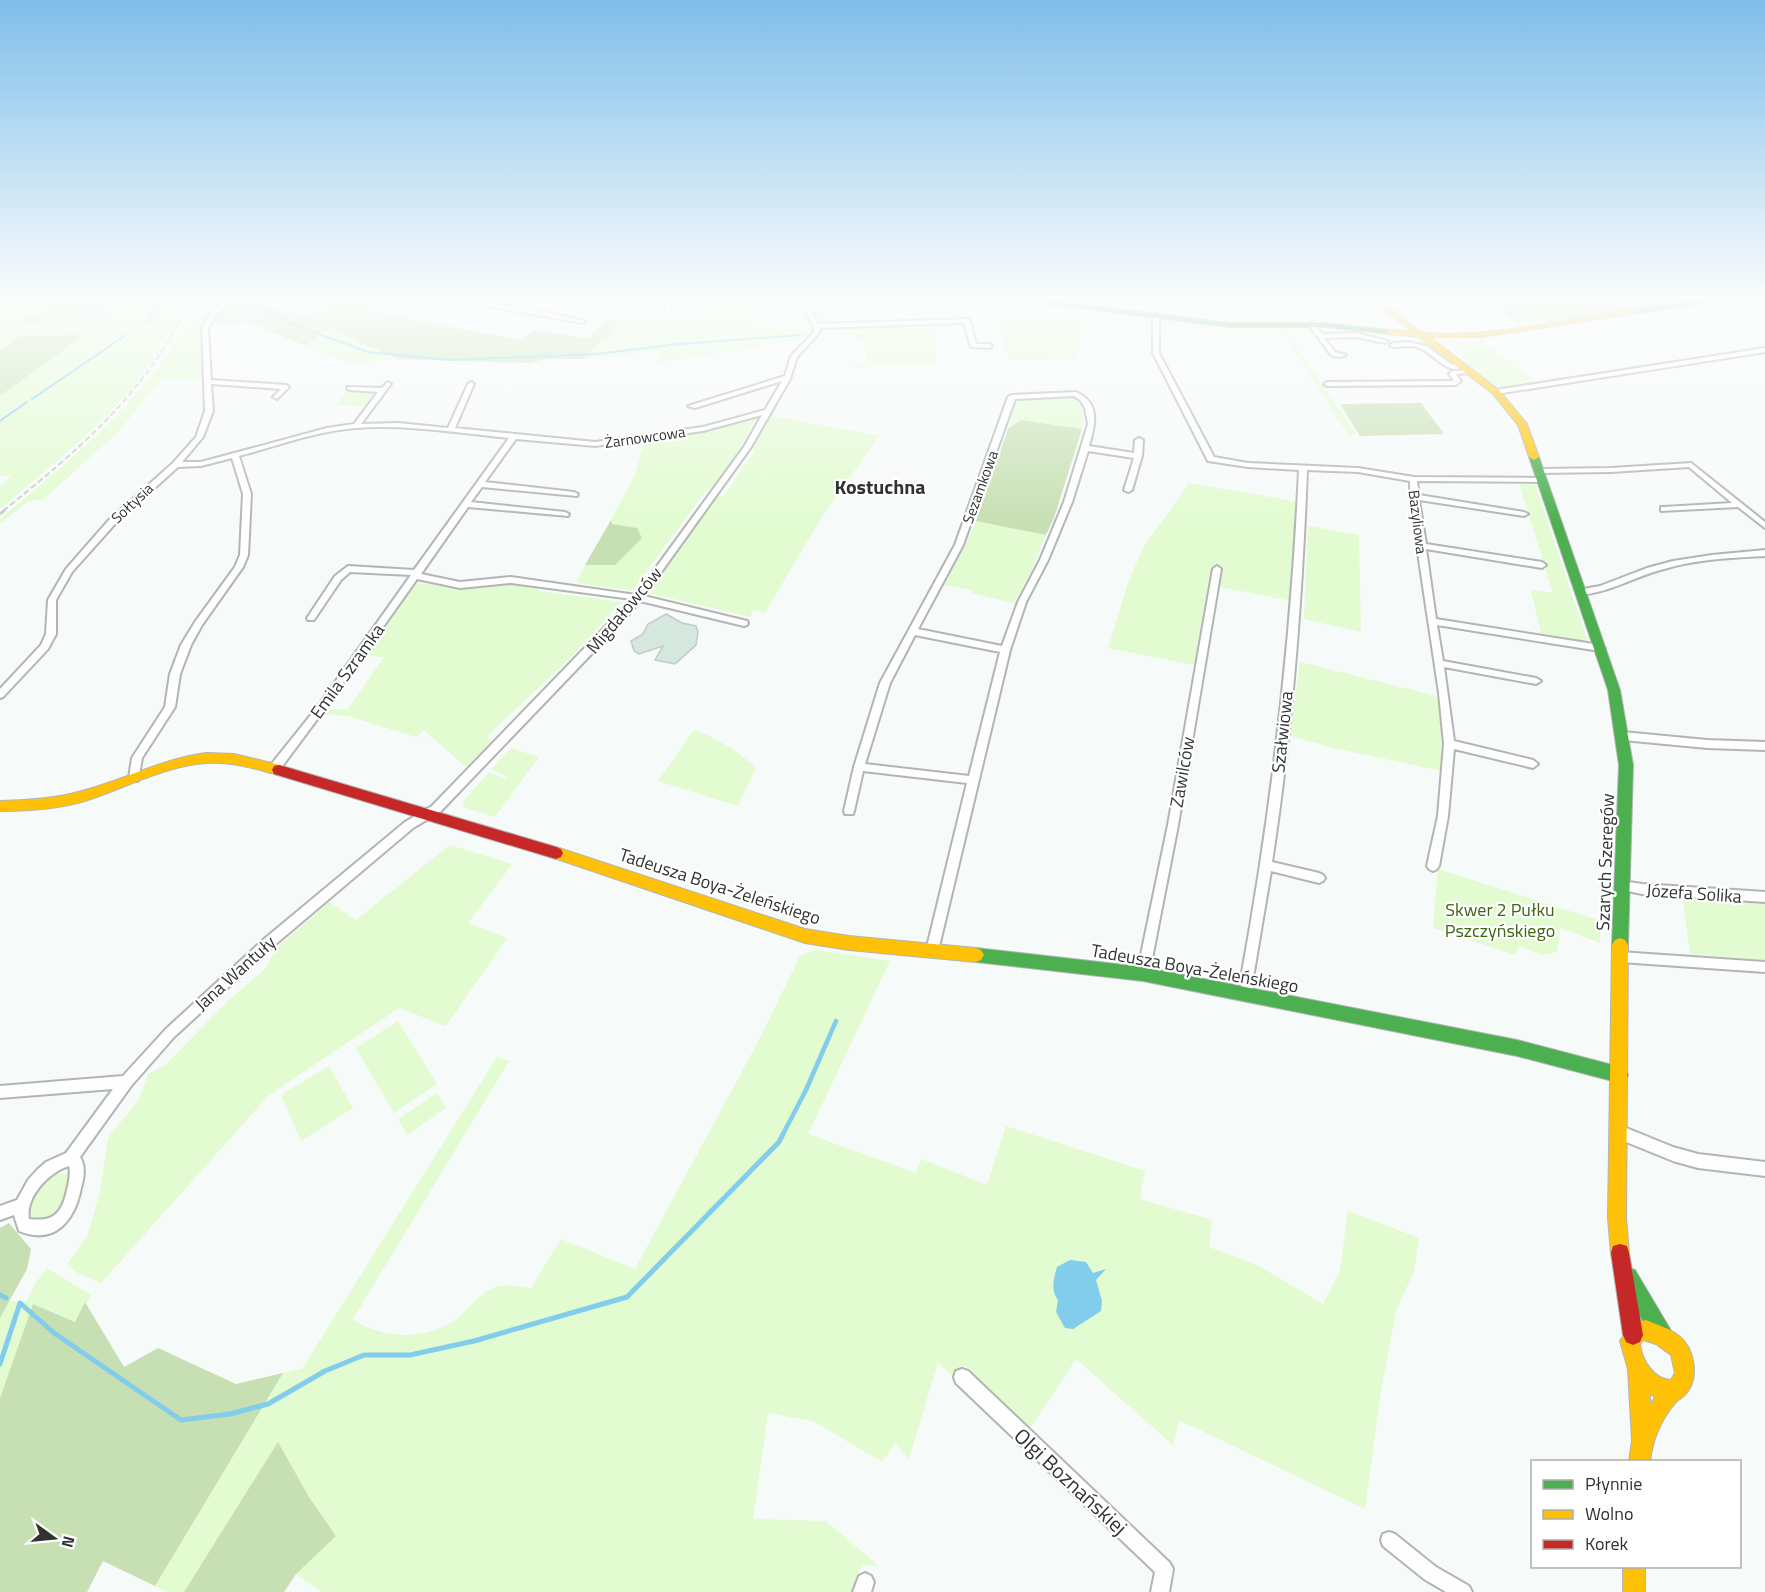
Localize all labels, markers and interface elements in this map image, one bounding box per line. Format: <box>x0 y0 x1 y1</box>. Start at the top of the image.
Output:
street label: Żarnowcowa <box>603 420 687 454</box>
street label: Sezamkowa <box>956 447 1004 527</box>
district label: Kostuchna <box>834 471 926 502</box>
street label: Sołtysia <box>106 477 159 529</box>
street label: Bazyliowa <box>1403 489 1433 556</box>
street label: Migdałowców <box>579 560 669 659</box>
street label: Emila Szramka <box>303 618 391 724</box>
street label: Szałwiowa <box>1264 690 1300 774</box>
street label: Zawilców <box>1163 734 1202 809</box>
street label: Szarych Szeregów <box>1589 792 1621 931</box>
street label: Tadeusza Boya-Żeleńskiego <box>616 841 824 931</box>
street label: Józefa Solika <box>1645 876 1743 910</box>
park label: Skwer 2 Pułku Pszczyńskiego <box>1445 896 1555 944</box>
street label: Jana Wantuły <box>188 929 282 1017</box>
street label: Tadeusza Boya-Żeleńskiego <box>1089 936 1301 1000</box>
street label: Olgi Boznańskiej <box>1007 1420 1135 1542</box>
legend <box>1531 1460 1741 1568</box>
text: Płynnie <box>1585 1470 1642 1497</box>
text: Wolno <box>1585 1500 1633 1527</box>
north arrow <box>24 1508 84 1568</box>
text: Korek <box>1585 1530 1629 1557</box>
text: N <box>55 1533 82 1550</box>

